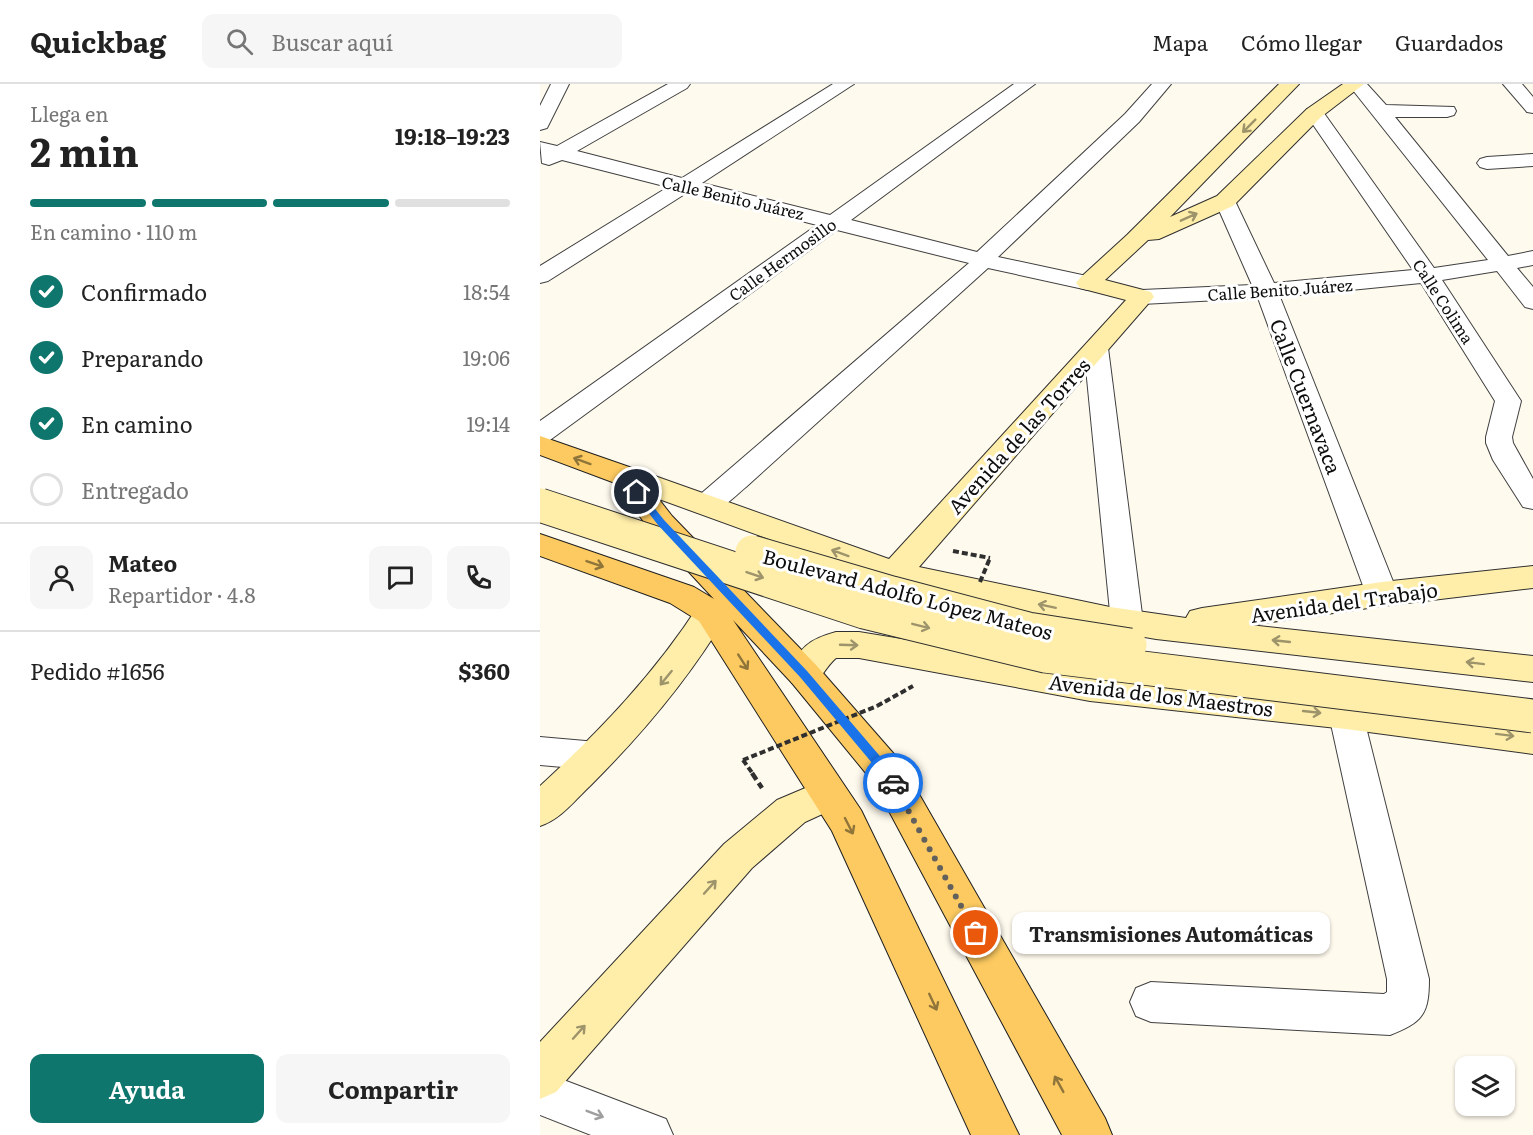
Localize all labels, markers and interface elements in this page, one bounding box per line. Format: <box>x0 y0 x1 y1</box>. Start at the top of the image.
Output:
search box <box>202 14 622 68</box>
text: Quickbag <box>30 20 166 62</box>
icon: search <box>223 25 256 58</box>
text: Buscar aquí <box>271 25 393 58</box>
text: Mapa <box>1152 26 1208 57</box>
text: Cómo llegar <box>1241 26 1362 57</box>
text: Guardados <box>1395 26 1503 57</box>
text: Llega en <box>30 98 108 128</box>
one-way arrow <box>1241 118 1256 133</box>
text: 19:18–19:23 <box>395 119 510 152</box>
text: 2 min <box>30 121 139 179</box>
street label: Calle Benito Juárez <box>660 169 807 225</box>
one-way arrow <box>1179 211 1197 222</box>
street label: Calle Hermosillo <box>723 212 841 306</box>
text: En camino · 110 m <box>30 216 197 246</box>
street label: Calle Colima <box>1408 254 1481 348</box>
street label: Calle Benito Juárez <box>1207 272 1354 306</box>
icon: check <box>30 275 63 308</box>
text: Confirmado <box>81 275 207 308</box>
text: 18:54 <box>463 276 510 306</box>
street label: Calle Cuernavaca <box>1264 314 1351 478</box>
icon: check <box>30 341 63 374</box>
text: Preparando <box>81 341 203 374</box>
text: 19:06 <box>462 342 510 372</box>
street label: Avenida de las Torres <box>940 350 1096 520</box>
icon: check <box>30 407 63 440</box>
text: En camino <box>81 407 193 440</box>
text: 19:14 <box>466 408 510 438</box>
one-way arrow <box>573 454 592 465</box>
pin <box>611 466 662 517</box>
text: Entregado <box>81 473 189 506</box>
icon: home <box>620 475 653 508</box>
street label: Boulevard Adolfo López Mateos <box>760 540 1056 646</box>
button: person <box>30 546 93 609</box>
text: Mateo <box>108 546 177 579</box>
button: chat <box>369 546 432 609</box>
button: phone <box>447 546 510 609</box>
one-way arrow <box>831 546 849 557</box>
one-way arrow <box>585 560 604 571</box>
one-way arrow <box>745 571 764 582</box>
street label: Avenida del Trabajo <box>1249 573 1439 629</box>
text: Repartidor · 4.8 <box>108 579 256 609</box>
one-way arrow <box>1038 599 1057 611</box>
one-way arrow <box>911 621 930 632</box>
one-way arrow <box>1272 635 1292 646</box>
one-way arrow <box>838 639 858 651</box>
text: Pedido #1656 <box>30 654 165 687</box>
text: $360 <box>458 654 510 687</box>
one-way arrow <box>737 654 750 671</box>
one-way arrow <box>1465 657 1485 668</box>
street label: Avenida de los Maestros <box>1047 665 1275 723</box>
one-way arrow <box>660 670 673 686</box>
one-way arrow <box>1301 707 1321 718</box>
one-way arrow <box>1495 730 1515 741</box>
courier <box>863 753 923 813</box>
icon: car <box>877 767 910 800</box>
one-way arrow <box>844 817 855 835</box>
one-way arrow <box>703 880 717 895</box>
pin <box>950 907 1001 958</box>
callout: Transmisiones Automáticas <box>1012 912 1330 954</box>
icon: bag <box>959 916 992 949</box>
text: Transmisiones Automáticas <box>1029 918 1313 948</box>
one-way arrow <box>927 993 939 1011</box>
one-way arrow <box>572 1025 586 1040</box>
button: Ayuda <box>30 1054 264 1123</box>
button: Compartir <box>276 1054 510 1123</box>
map controls <box>1455 1056 1515 1116</box>
button: layers <box>1455 1056 1515 1116</box>
one-way arrow <box>1053 1076 1065 1093</box>
one-way arrow <box>585 1109 604 1120</box>

